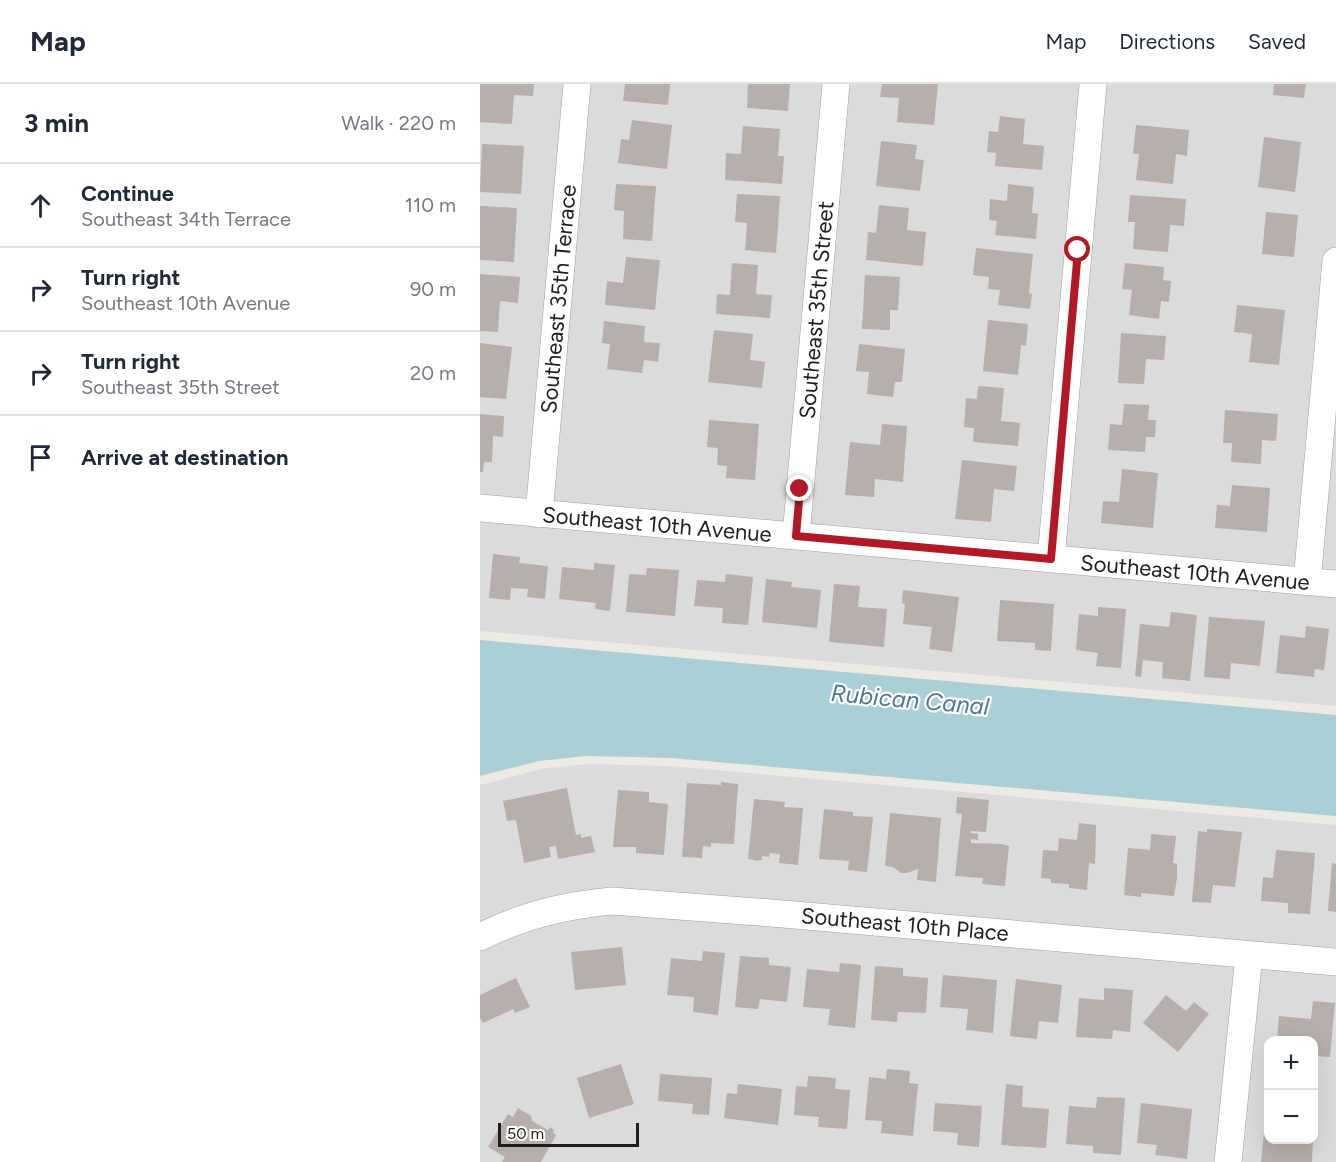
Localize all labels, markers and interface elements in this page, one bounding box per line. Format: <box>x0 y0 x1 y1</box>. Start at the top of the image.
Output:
text: Map <box>30 24 86 58</box>
text: Map <box>1045 29 1086 54</box>
text: Directions <box>1119 29 1215 54</box>
text: Saved <box>1248 29 1306 54</box>
text: 3 min <box>24 107 89 139</box>
text: Walk · 220 m <box>341 111 456 135</box>
text: Continue <box>81 180 174 207</box>
street label: Southeast 35th Terrace <box>535 183 582 415</box>
icon: ahead <box>24 189 57 222</box>
text: 110 m <box>405 193 456 217</box>
street label: Southeast 35th Street <box>794 200 839 420</box>
text: Southeast 34th Terrace <box>81 207 291 231</box>
route start <box>1064 236 1090 262</box>
text: Turn right <box>81 264 180 291</box>
icon: right <box>24 273 57 306</box>
text: 90 m <box>410 277 456 301</box>
text: Southeast 10th Avenue <box>81 291 290 315</box>
text: Turn right <box>81 348 180 375</box>
icon: right <box>24 357 57 390</box>
text: 20 m <box>410 361 456 385</box>
text: Southeast 35th Street <box>81 375 280 399</box>
icon: arrive <box>24 441 57 474</box>
text: Arrive at destination <box>81 444 289 471</box>
route end <box>786 475 812 501</box>
street label: Southeast 10th Avenue <box>541 501 773 548</box>
street label: Southeast 10th Avenue <box>1079 549 1311 596</box>
water label: Rubican Canal <box>830 678 991 721</box>
street label: Southeast 10th Place <box>800 902 1010 947</box>
map controls <box>1264 1036 1318 1144</box>
button: + <box>1264 1036 1318 1090</box>
button: − <box>1264 1090 1318 1144</box>
scale bar <box>498 1120 639 1148</box>
text: 50 m <box>507 1124 544 1143</box>

